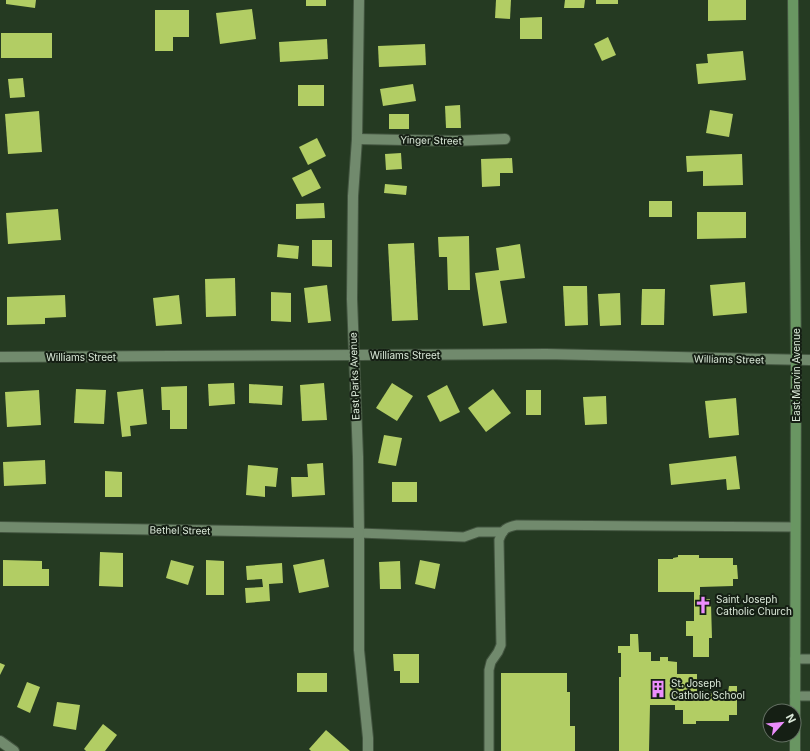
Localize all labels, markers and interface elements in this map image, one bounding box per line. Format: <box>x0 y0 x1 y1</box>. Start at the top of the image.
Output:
street label: Yinger Street <box>400 133 463 147</box>
street label: East Marvin Avenue <box>790 328 802 422</box>
street label: East Parks Avenue <box>346 332 362 420</box>
street label: Williams Street <box>370 349 441 361</box>
street label: Williams Street <box>46 351 117 363</box>
street label: Williams Street <box>694 352 765 366</box>
street label: Bethel Street <box>149 523 211 537</box>
place label: Saint Joseph Catholic Church <box>716 593 792 617</box>
church icon: Saint Joseph Catholic Church <box>693 595 713 615</box>
place label: St. Joseph Catholic School <box>671 677 745 701</box>
building icon: St. Joseph Catholic School <box>648 679 668 699</box>
north arrow <box>762 703 802 743</box>
text: N <box>783 712 799 725</box>

